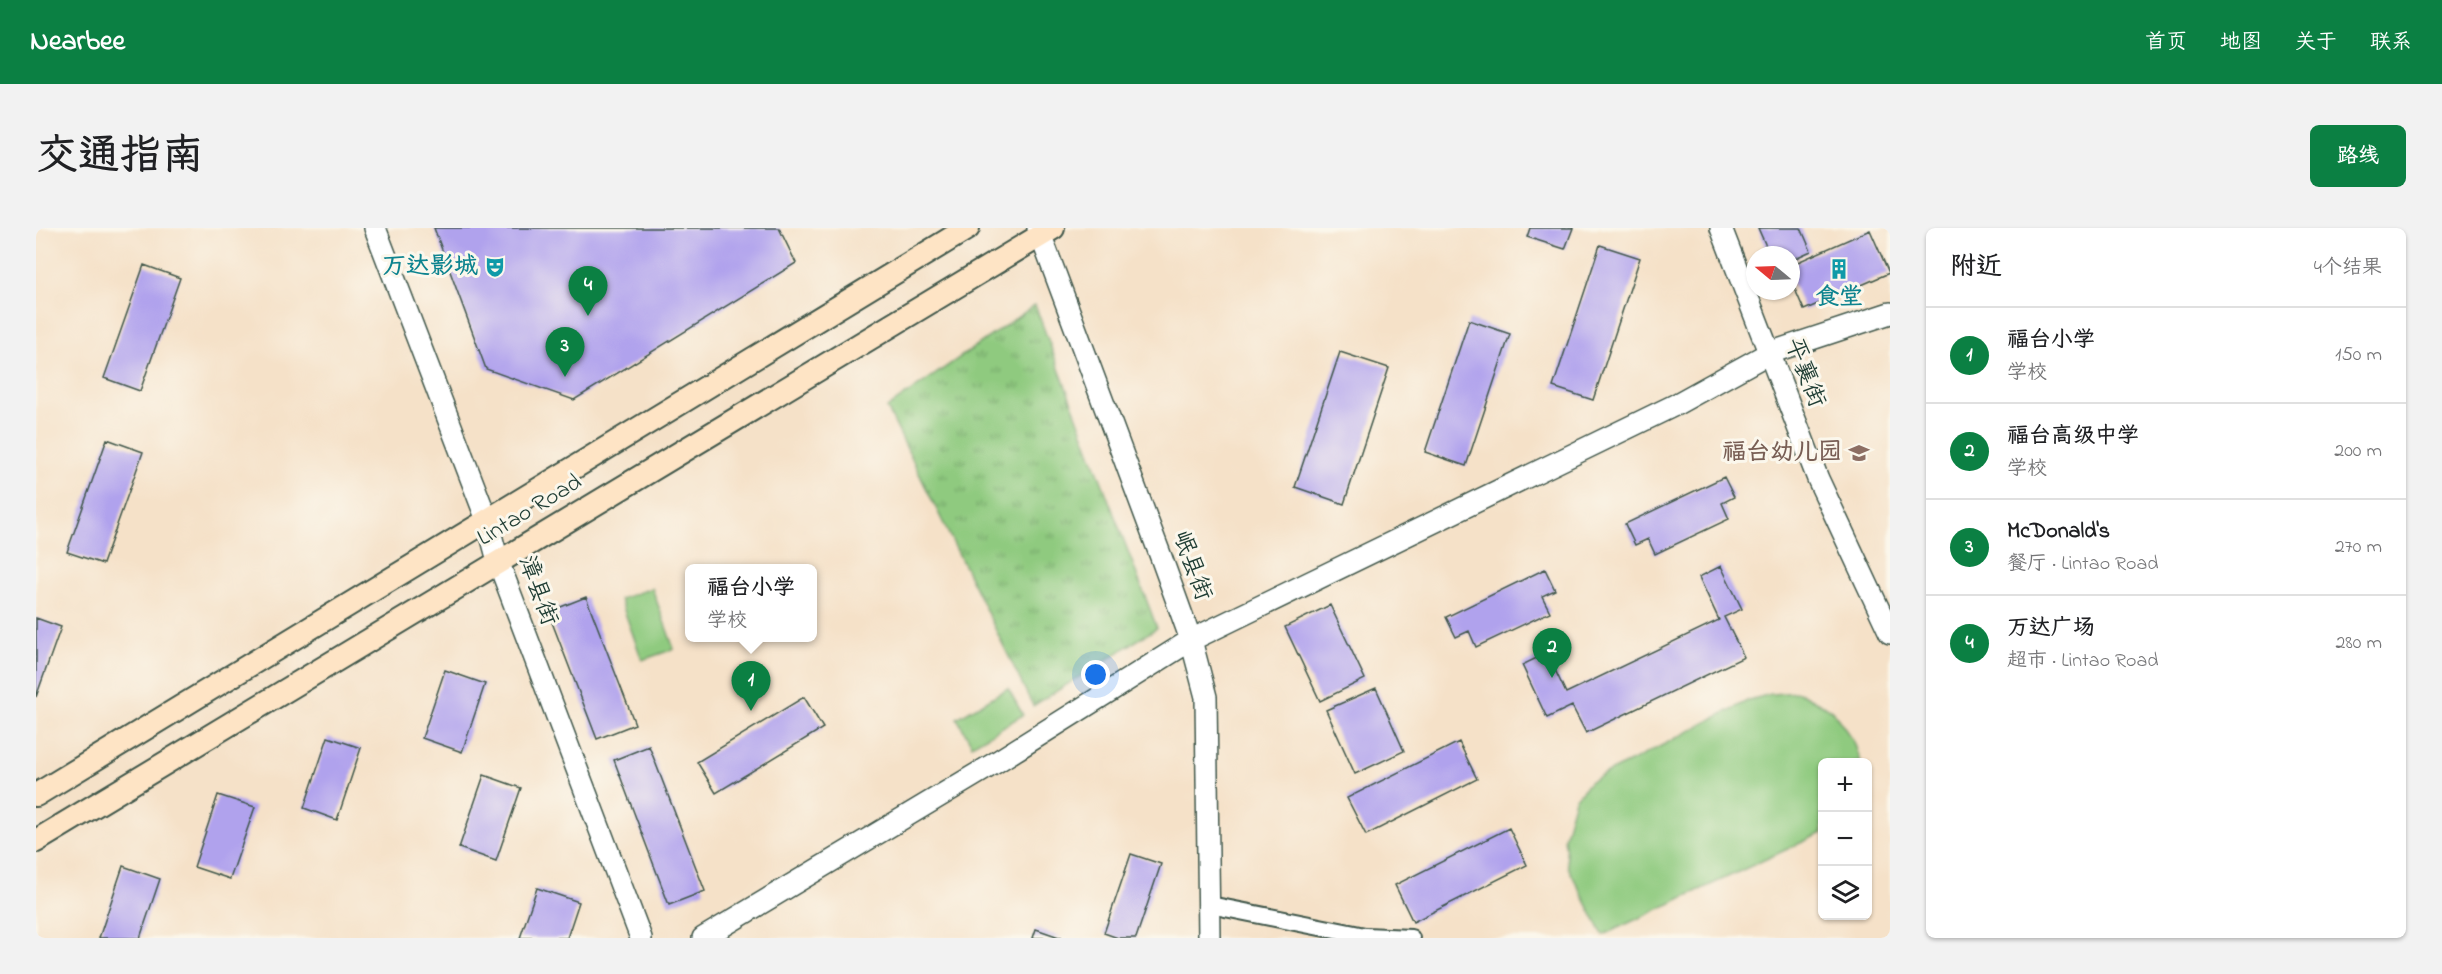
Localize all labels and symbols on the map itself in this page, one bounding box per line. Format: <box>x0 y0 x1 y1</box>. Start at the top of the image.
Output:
north arrow <box>1746 246 1800 300</box>
place label: 万达影城 <box>382 250 478 285</box>
theatre icon: 万达影城 <box>483 255 507 279</box>
building icon: 食堂 <box>1827 257 1851 281</box>
pin: 4 <box>568 266 608 316</box>
place label: 食堂 <box>1815 281 1863 316</box>
pin: 3 <box>546 328 584 377</box>
street label: 平襄街 <box>1775 333 1833 413</box>
place label: 福台幼儿园 <box>1722 436 1842 471</box>
school or university icon: 福台幼儿园 <box>1847 441 1871 465</box>
street label: Lintao Road <box>471 466 589 556</box>
street label: 岷县街 <box>1162 526 1220 606</box>
street label: 漳县街 <box>508 551 566 631</box>
pin: 2 <box>1532 628 1572 678</box>
your location <box>1081 660 1110 689</box>
pin: 1 <box>732 662 770 711</box>

